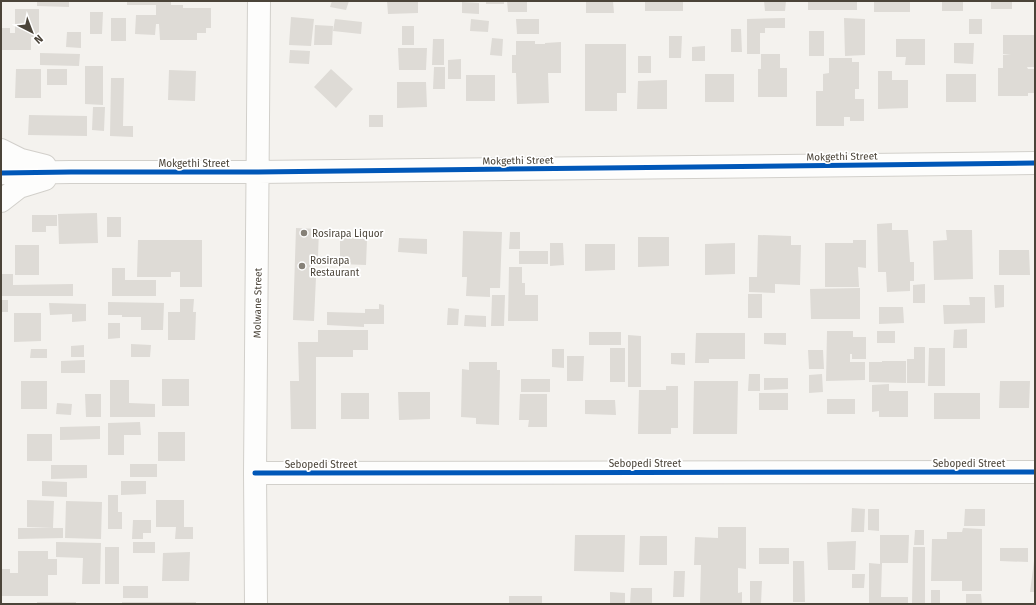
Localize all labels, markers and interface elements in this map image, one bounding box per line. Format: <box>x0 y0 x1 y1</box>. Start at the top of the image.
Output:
north arrow <box>12 12 52 52</box>
text: N <box>31 32 45 46</box>
street label: Mokgethi Street <box>806 150 878 164</box>
street label: Mokgethi Street <box>482 154 554 168</box>
street label: Mokgethi Street <box>158 158 230 170</box>
marker: Rosirapa Liquor <box>299 228 309 238</box>
place label: Rosirapa Liquor <box>312 228 384 240</box>
place label: Rosirapa Restaurant <box>310 255 360 279</box>
marker: Rosirapa Restaurant <box>297 261 307 271</box>
street label: Molwane Street <box>251 267 265 338</box>
street label: Sebopedi Street <box>609 458 682 470</box>
street label: Sebopedi Street <box>933 458 1006 470</box>
street label: Sebopedi Street <box>285 459 358 471</box>

